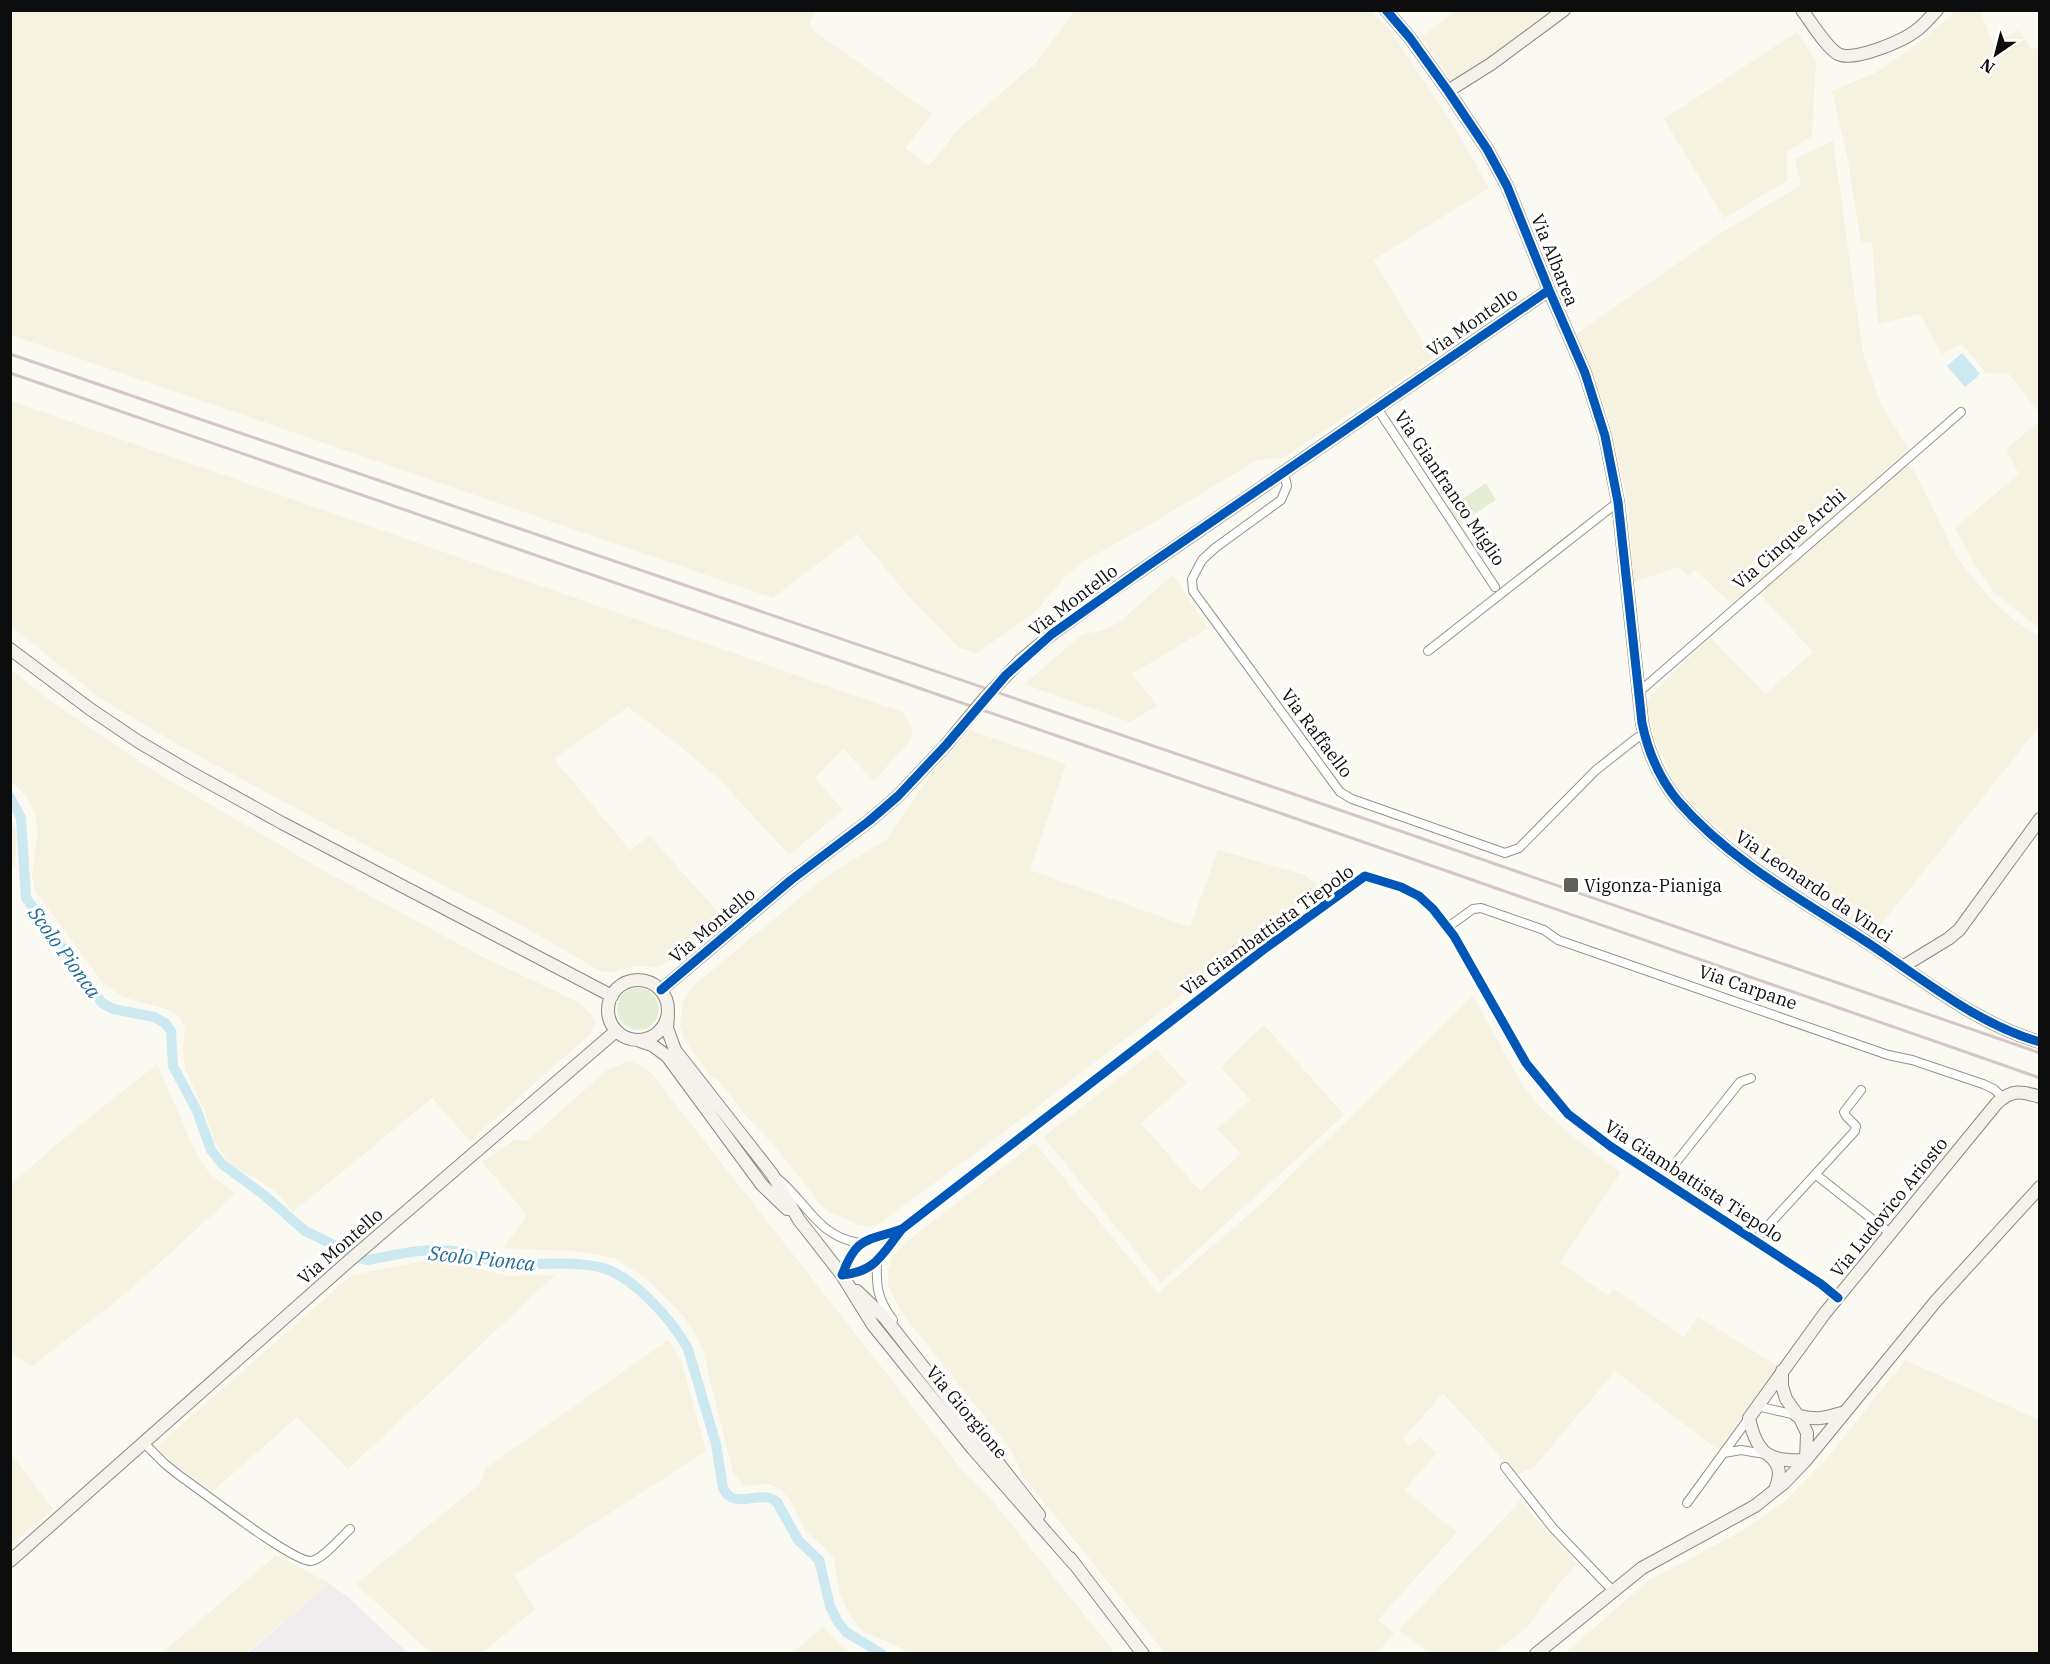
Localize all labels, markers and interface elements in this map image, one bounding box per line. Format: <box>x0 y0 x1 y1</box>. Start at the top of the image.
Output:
north arrow <box>1966 24 2026 84</box>
text: N <box>1976 54 1998 78</box>
street label: Via Albarea <box>1526 211 1584 310</box>
street label: Via Montello <box>1422 282 1522 362</box>
street label: Via Gianfranco Miglio <box>1389 406 1511 570</box>
street label: Via Cinque Archi <box>1728 483 1851 594</box>
street label: Via Montello <box>1024 559 1122 641</box>
street label: Via Raffaello <box>1276 684 1358 782</box>
street label: Via Leonardo da Vinci <box>1731 825 1897 947</box>
street label: Via Giambattista Tiepolo <box>1176 859 1358 1001</box>
place label: Vigonza-Pianiga <box>1584 874 1722 897</box>
marker: Vigonza-Pianiga <box>1562 876 1580 894</box>
street label: Via Montello <box>664 882 760 968</box>
water label: Scolo Pionca <box>22 900 108 1004</box>
street label: Via Carpane <box>1696 959 1800 1015</box>
street label: Via Giambattista Tiepolo <box>1600 1115 1788 1247</box>
street label: Via Ludovico Ariosto <box>1825 1132 1953 1282</box>
street label: Via Montello <box>293 1203 387 1289</box>
water label: Scolo Pionca <box>426 1239 537 1277</box>
street label: Via Giorgione <box>921 1361 1013 1463</box>

